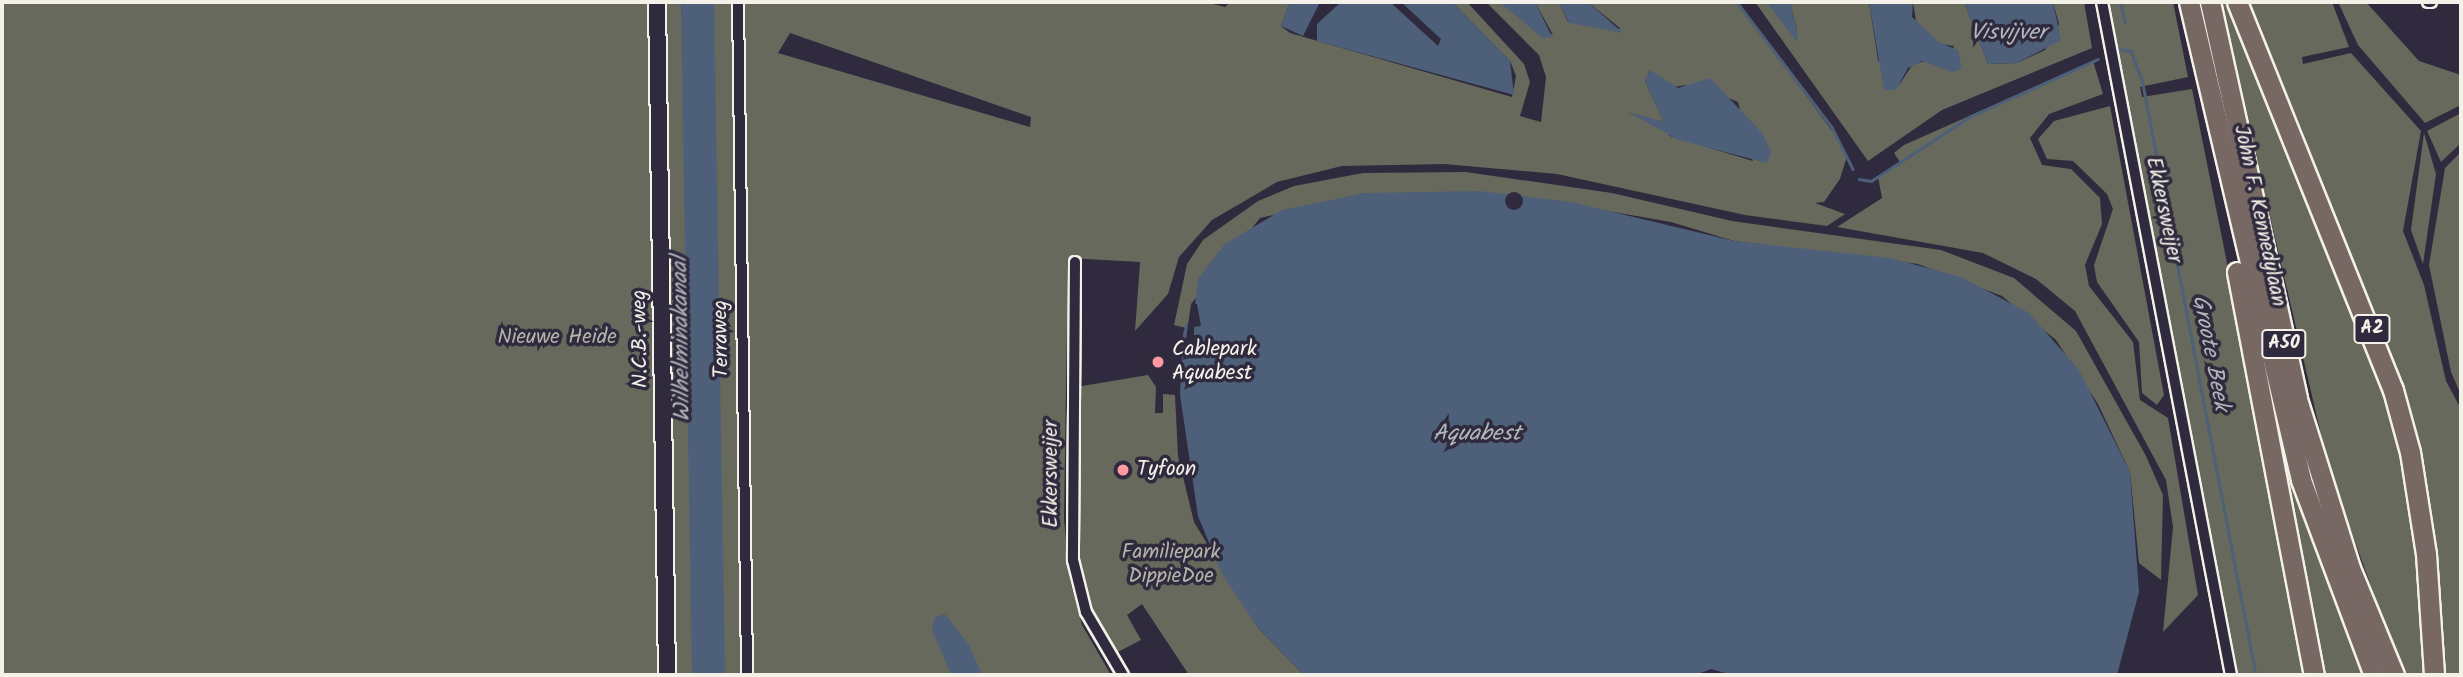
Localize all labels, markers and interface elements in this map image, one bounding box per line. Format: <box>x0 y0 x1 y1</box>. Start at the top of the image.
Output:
water label: Visvijver <box>1970 19 2046 47</box>
street label: John F. Kennedylaan <box>2227 123 2291 309</box>
street label: Ekkersweijer <box>2139 155 2187 265</box>
water label: Wilhelminakanaal <box>667 256 697 422</box>
street label: N.C.B.-weg <box>628 290 654 388</box>
water label: Groote Beek <box>2185 293 2235 413</box>
street label: Terraweg <box>709 300 735 378</box>
road number: A2 <box>2353 314 2391 344</box>
park label: Nieuwe Heide <box>497 325 617 351</box>
road number: A50 <box>2261 328 2307 360</box>
place label: Cablepark Aquabest <box>1172 337 1257 387</box>
marker: Cablepark Aquabest <box>1150 354 1166 370</box>
street label: Ekkersweijer <box>1039 420 1065 528</box>
water label: Aquabest <box>1433 420 1521 448</box>
place label: Tyfoon <box>1137 457 1196 483</box>
marker: Tyfoon <box>1115 462 1131 478</box>
park label: Familiepark DippieDoe <box>1122 540 1220 590</box>

